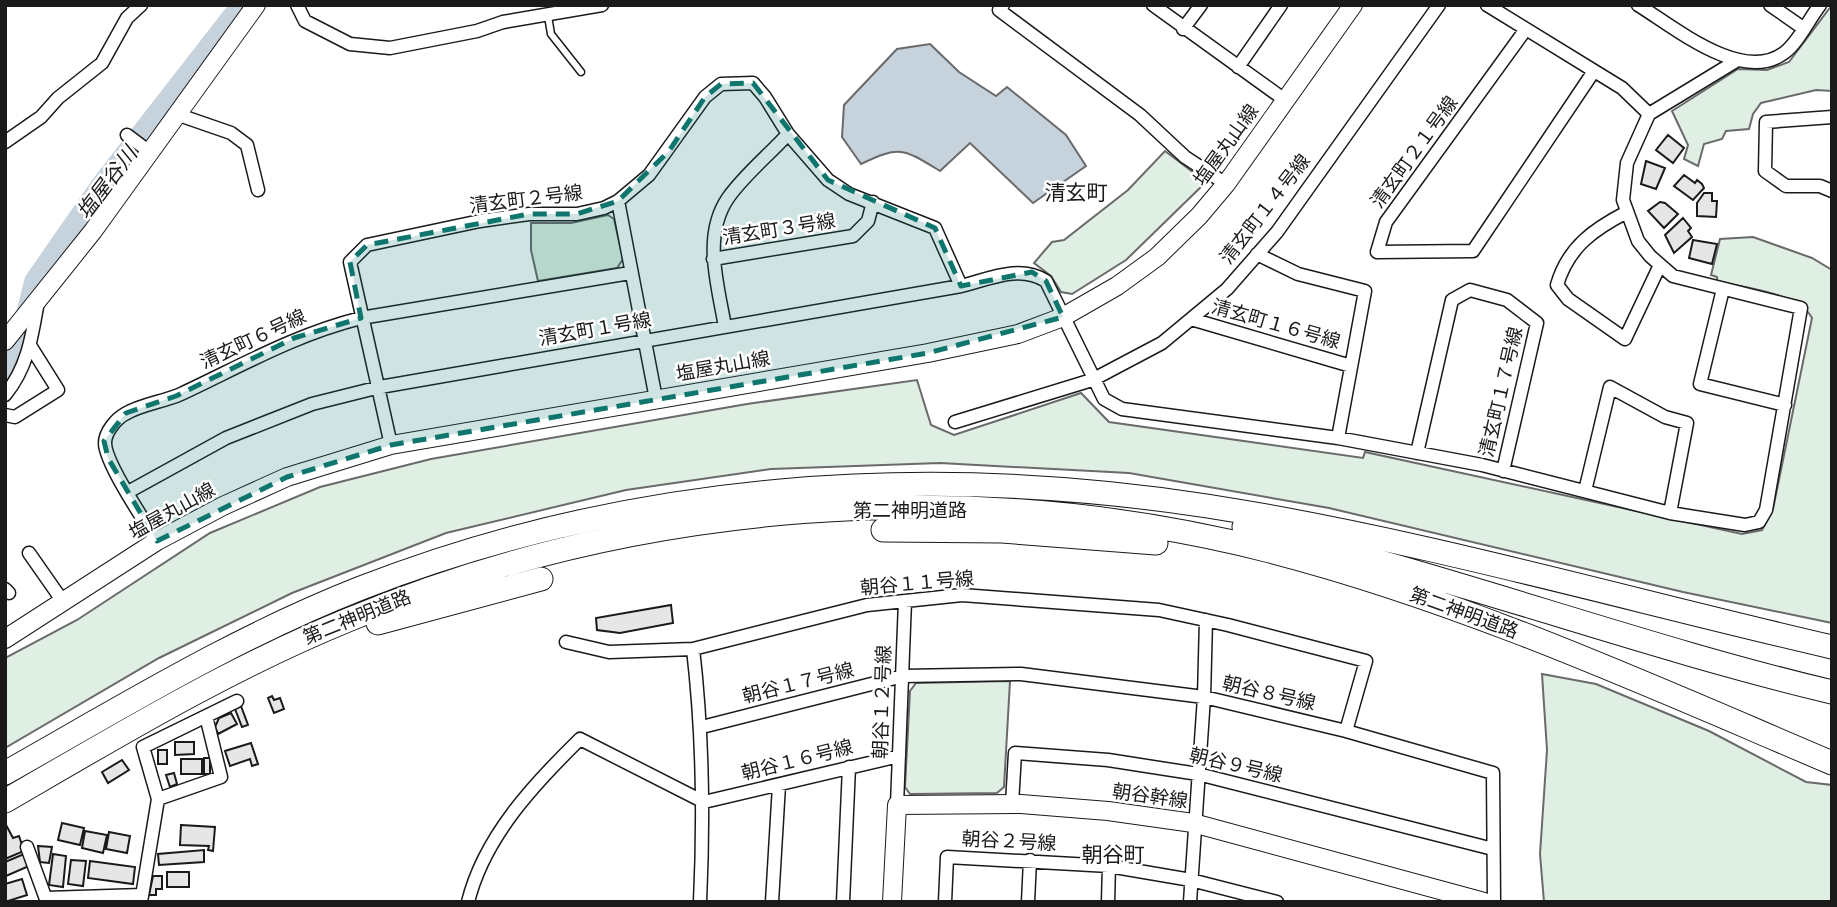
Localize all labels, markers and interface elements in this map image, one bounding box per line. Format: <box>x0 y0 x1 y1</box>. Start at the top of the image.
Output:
street label: 清玄町２１号線 <box>1366 91 1462 213</box>
street label: 塩屋丸山線 <box>1189 100 1263 190</box>
water label: 塩屋谷川 <box>71 140 144 224</box>
street label: 清玄町１４号線 <box>1215 150 1315 268</box>
district label: 清玄町 <box>1045 180 1108 206</box>
street label: 清玄町２号線 <box>468 181 584 217</box>
street label: 清玄町３号線 <box>721 209 837 249</box>
street label: 清玄町１６号線 <box>1209 295 1343 353</box>
street label: 清玄町６号線 <box>196 304 310 374</box>
street label: 清玄町１号線 <box>537 308 653 350</box>
street label: 清玄町１７号線 <box>1475 325 1527 459</box>
street label: 塩屋丸山線 <box>674 346 772 386</box>
street label: 塩屋丸山線 <box>125 478 219 544</box>
street label: 第二神明道路 <box>853 499 967 522</box>
street label: 朝谷１１号線 <box>859 567 975 599</box>
street label: 第二神明道路 <box>1406 583 1522 643</box>
street label: 第二神明道路 <box>300 585 414 649</box>
street label: 朝谷１２号線 <box>869 645 895 759</box>
street label: 朝谷１７号線 <box>740 658 856 708</box>
street label: 朝谷８号線 <box>1220 671 1318 715</box>
street label: 朝谷１６号線 <box>739 735 855 785</box>
street label: 朝谷９号線 <box>1187 743 1285 787</box>
street label: 朝谷幹線 <box>1111 779 1189 813</box>
street label: 朝谷２号線 <box>961 827 1057 855</box>
district label: 朝谷町 <box>1082 842 1145 868</box>

